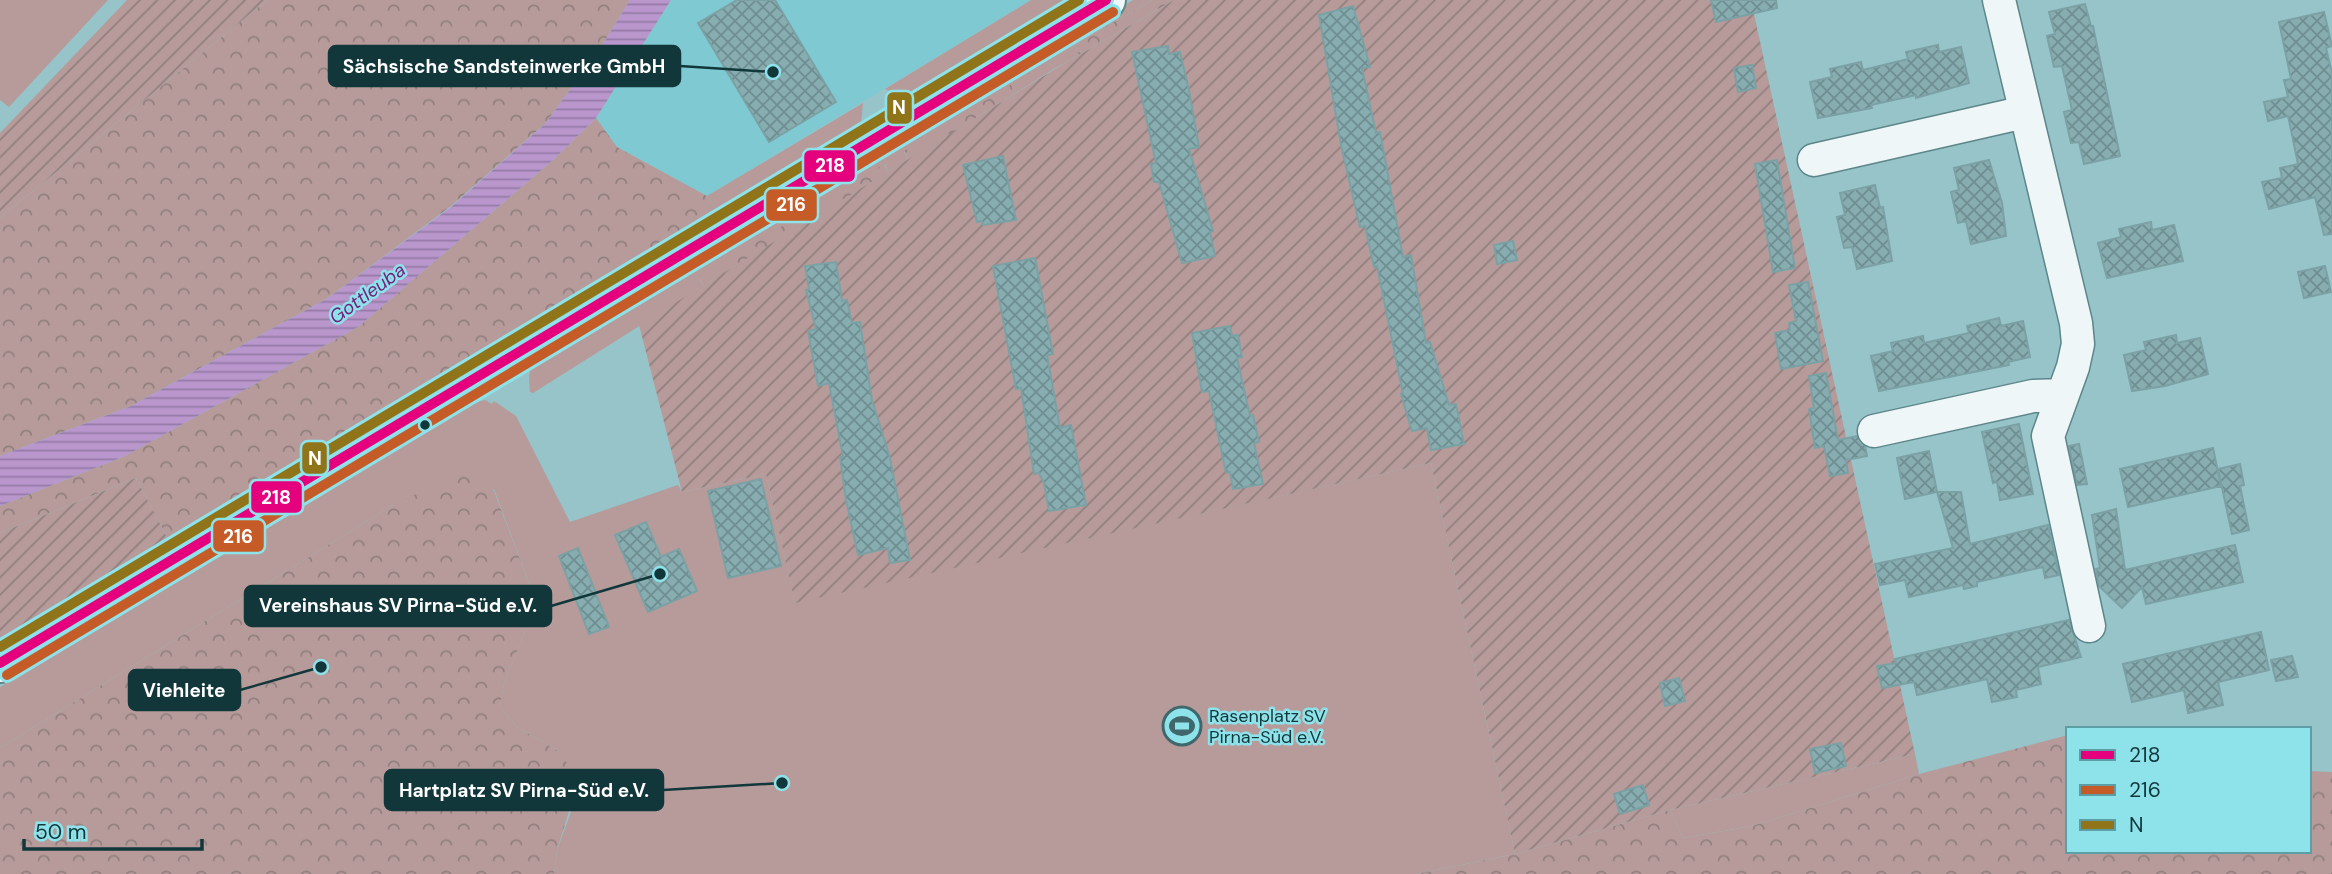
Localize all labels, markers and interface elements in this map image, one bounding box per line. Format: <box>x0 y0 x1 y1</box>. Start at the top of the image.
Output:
callout: Sächsische Sandsteinwerke GmbH <box>329 46 680 86</box>
text: Sächsische Sandsteinwerke GmbH <box>343 54 665 79</box>
line badge: N <box>886 91 913 125</box>
text: N <box>892 95 906 120</box>
line badge: 218 <box>803 149 856 183</box>
text: 218 <box>815 153 845 178</box>
line badge: 216 <box>765 188 818 222</box>
text: 216 <box>776 192 806 217</box>
water label: Gottleuba <box>324 257 410 330</box>
unlabelled marker <box>418 418 432 432</box>
line badge: N <box>301 441 328 475</box>
text: N <box>308 446 322 471</box>
line badge: 218 <box>250 480 303 514</box>
text: 218 <box>261 485 291 510</box>
line badge: 216 <box>212 519 265 553</box>
text: 216 <box>223 524 253 549</box>
callout: Vereinshaus SV Pirna-Süd e.V. <box>245 586 551 626</box>
text: Vereinshaus SV Pirna-Süd e.V. <box>259 593 537 618</box>
callout: Viehleite <box>129 670 240 710</box>
text: Viehleite <box>143 678 225 703</box>
place label: Rasenplatz SV Pirna-Süd e.V. <box>1209 704 1326 749</box>
sports icon: Rasenplatz SV Pirna-Süd e.V. <box>1161 705 1203 747</box>
legend <box>2066 727 2311 853</box>
text: 218 <box>2129 741 2160 769</box>
callout: Hartplatz SV Pirna-Süd e.V. <box>385 770 663 810</box>
text: 216 <box>2129 776 2161 804</box>
text: Hartplatz SV Pirna-Süd e.V. <box>399 778 649 803</box>
scale bar <box>24 808 203 852</box>
text: N <box>2129 811 2144 839</box>
text: 50 m <box>35 818 86 846</box>

